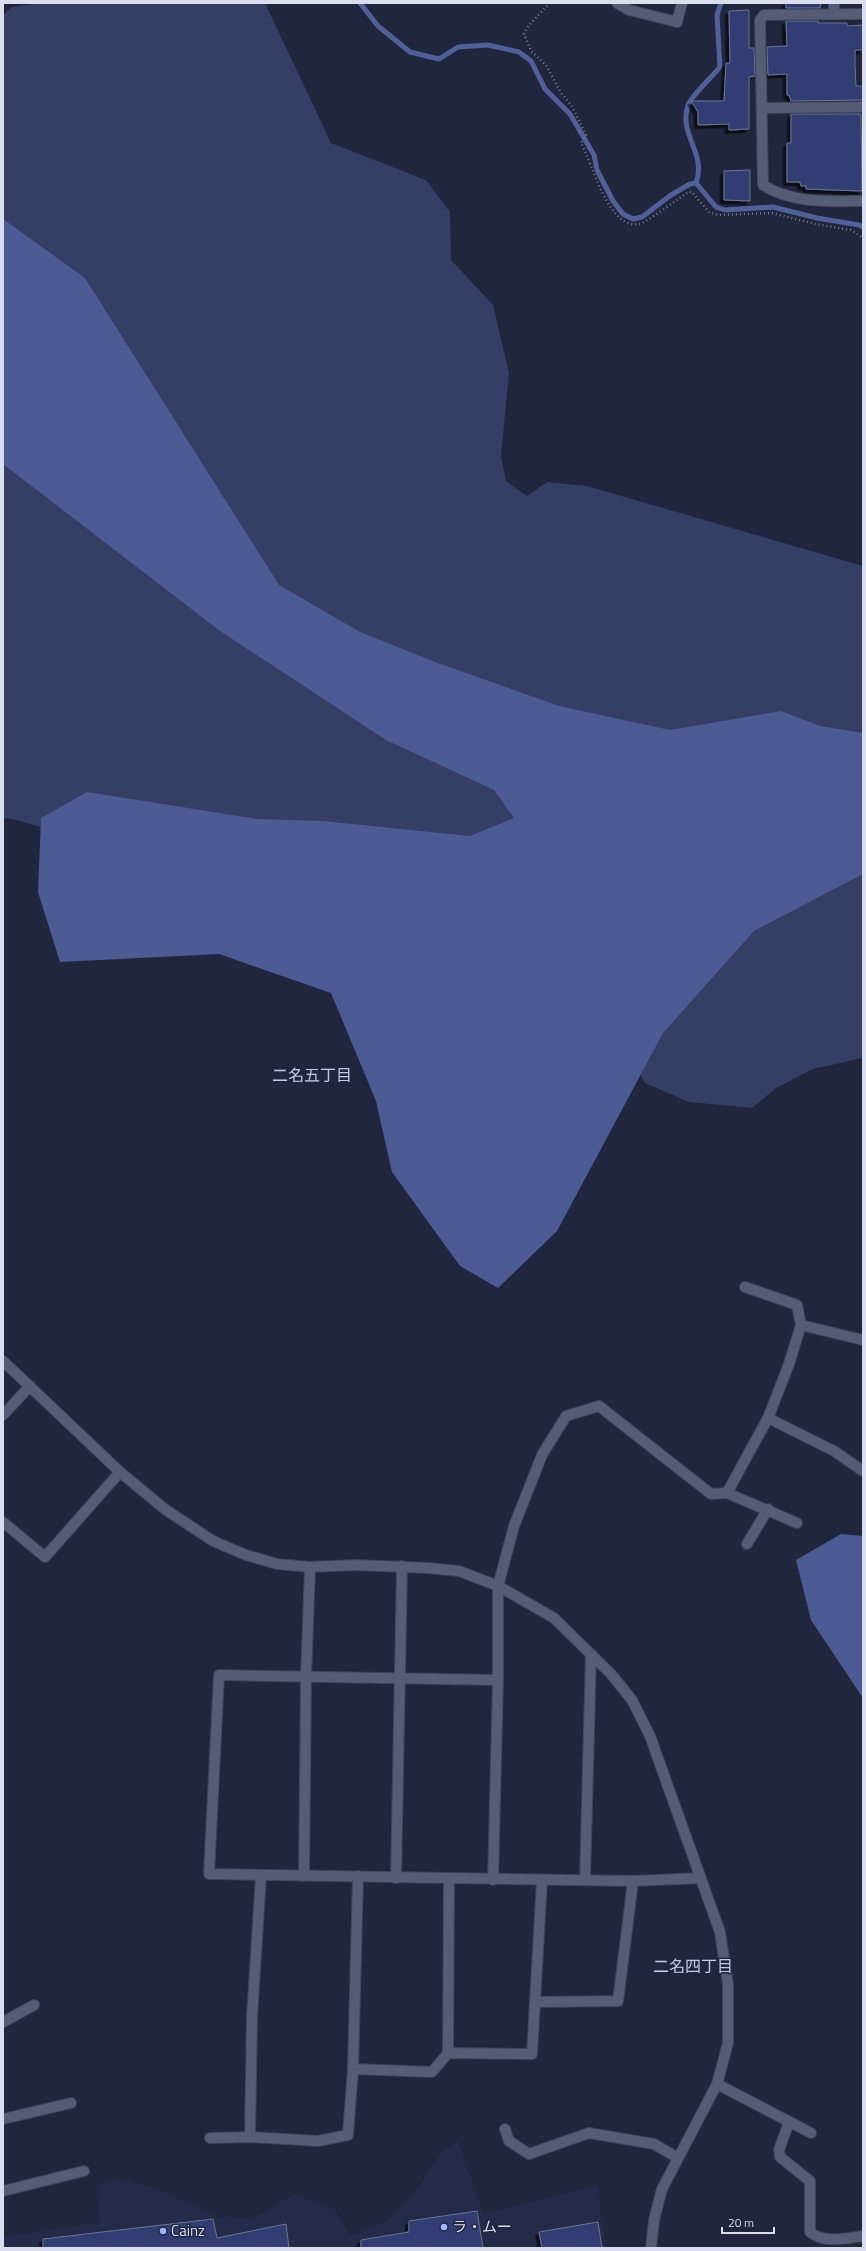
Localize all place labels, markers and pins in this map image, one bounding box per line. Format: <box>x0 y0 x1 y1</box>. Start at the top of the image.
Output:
place label: ラ・ムー <box>452 2215 512 2238</box>
place label: Cainz <box>171 2219 205 2242</box>
marker: ラ・ムー <box>439 2222 449 2232</box>
marker: Cainz <box>158 2226 168 2236</box>

